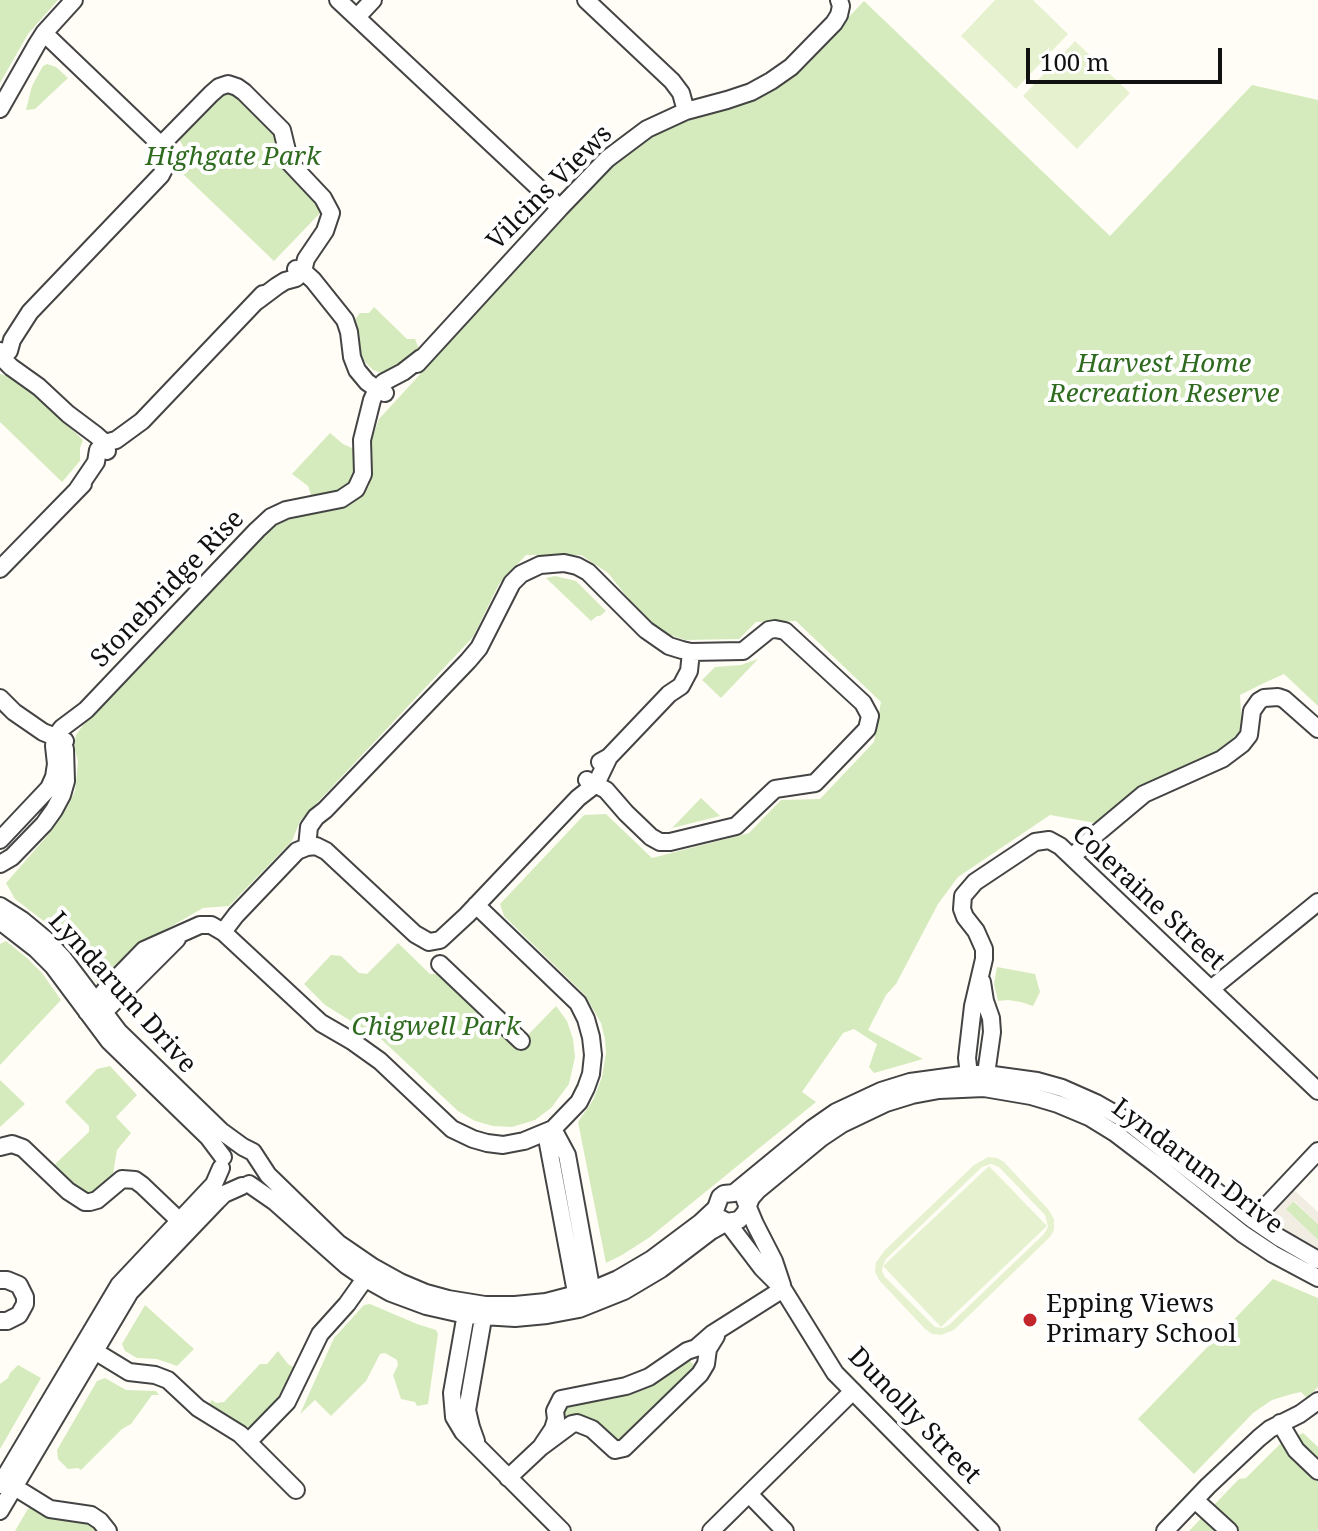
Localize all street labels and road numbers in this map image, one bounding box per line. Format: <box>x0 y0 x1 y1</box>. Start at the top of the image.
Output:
street label: Vilcins Views <box>481 119 619 257</box>
street label: Stonebridge Rise <box>85 504 251 674</box>
street label: Coleraine Street <box>1065 819 1231 977</box>
street label: Lyndarum Drive <box>41 906 203 1080</box>
street label: Lyndarum Drive <box>1105 1093 1289 1241</box>
street label: Dunolly Street <box>841 1341 987 1491</box>

